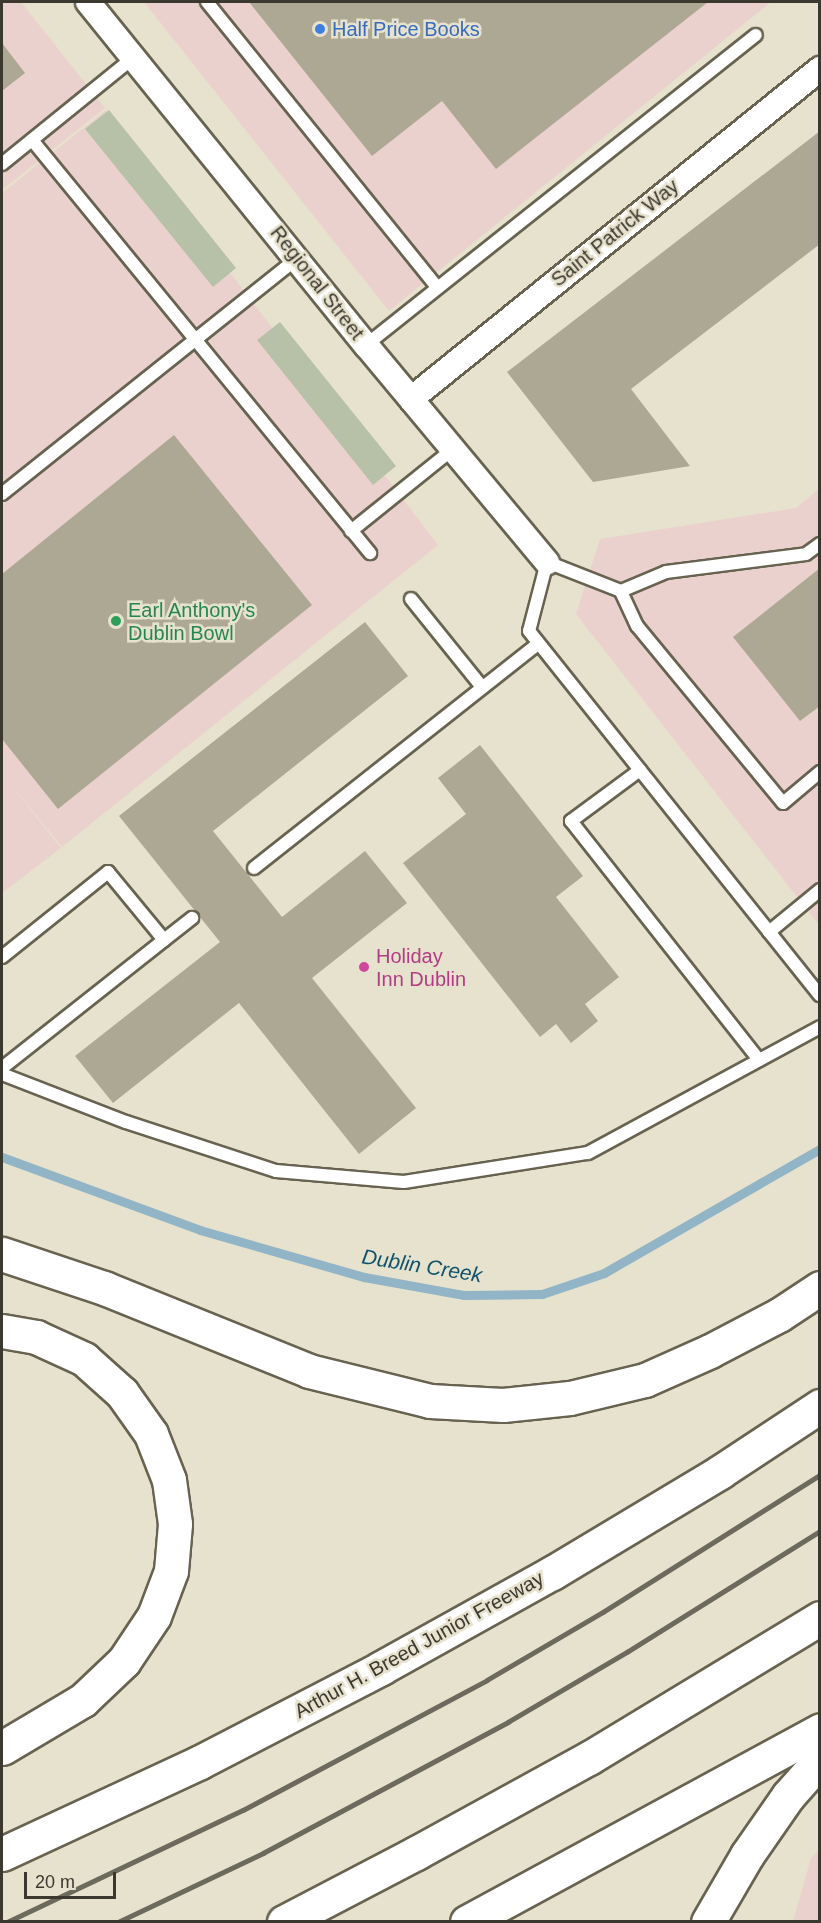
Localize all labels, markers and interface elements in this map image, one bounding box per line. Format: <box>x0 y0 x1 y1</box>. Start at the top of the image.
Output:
place label: Half Price Books <box>332 17 480 41</box>
marker: Half Price Books <box>313 22 327 36</box>
street label: Saint Patrick Way <box>546 174 684 292</box>
street label: Regional Street <box>265 221 369 345</box>
place label: Earl Anthony's Dublin Bowl <box>128 598 256 645</box>
marker: Earl Anthony's Dublin Bowl <box>109 614 123 628</box>
place label: Holiday Inn Dublin <box>376 944 466 991</box>
marker: Holiday Inn Dublin <box>357 960 371 974</box>
water label: Dublin Creek <box>360 1244 484 1288</box>
street label: Arthur H. Breed Junior Freeway <box>290 1566 548 1724</box>
scale bar <box>27 1860 118 1898</box>
text: 20 m <box>35 1872 75 1892</box>

